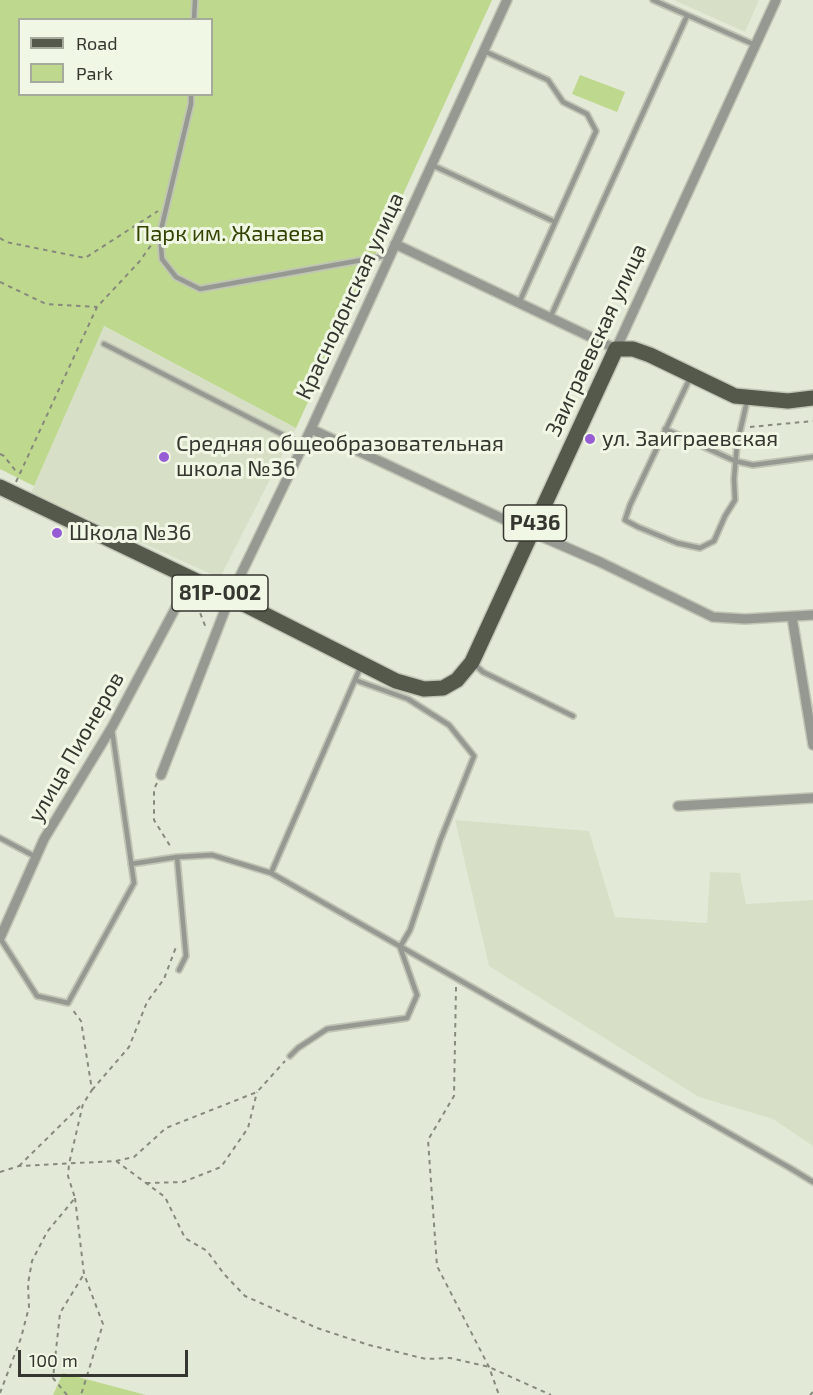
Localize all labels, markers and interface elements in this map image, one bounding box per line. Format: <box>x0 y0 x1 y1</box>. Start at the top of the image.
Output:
legend <box>18 18 213 96</box>
text: Road <box>76 32 117 54</box>
text: Park <box>76 62 113 84</box>
street label: Краснодонская улица <box>290 188 410 404</box>
park label: Парк им. Жанаева <box>136 221 324 247</box>
street label: Заиграевская улица <box>540 240 652 440</box>
place label: ул. Заиграевская <box>602 426 778 452</box>
place label: Средняя общеобразовательная школа №36 <box>176 431 504 482</box>
marker: ул. Заиграевская <box>583 432 597 446</box>
marker: Средняя общеобразовательная школа №36 <box>157 450 171 464</box>
road number: P436 <box>504 505 566 541</box>
place label: Школа №36 <box>69 520 191 546</box>
marker: Школа №36 <box>50 526 64 540</box>
road number: 81Р-002 <box>172 575 268 611</box>
street label: улица Пионеров <box>22 667 130 827</box>
scale bar <box>21 1338 190 1376</box>
text: 100 m <box>29 1349 78 1371</box>

